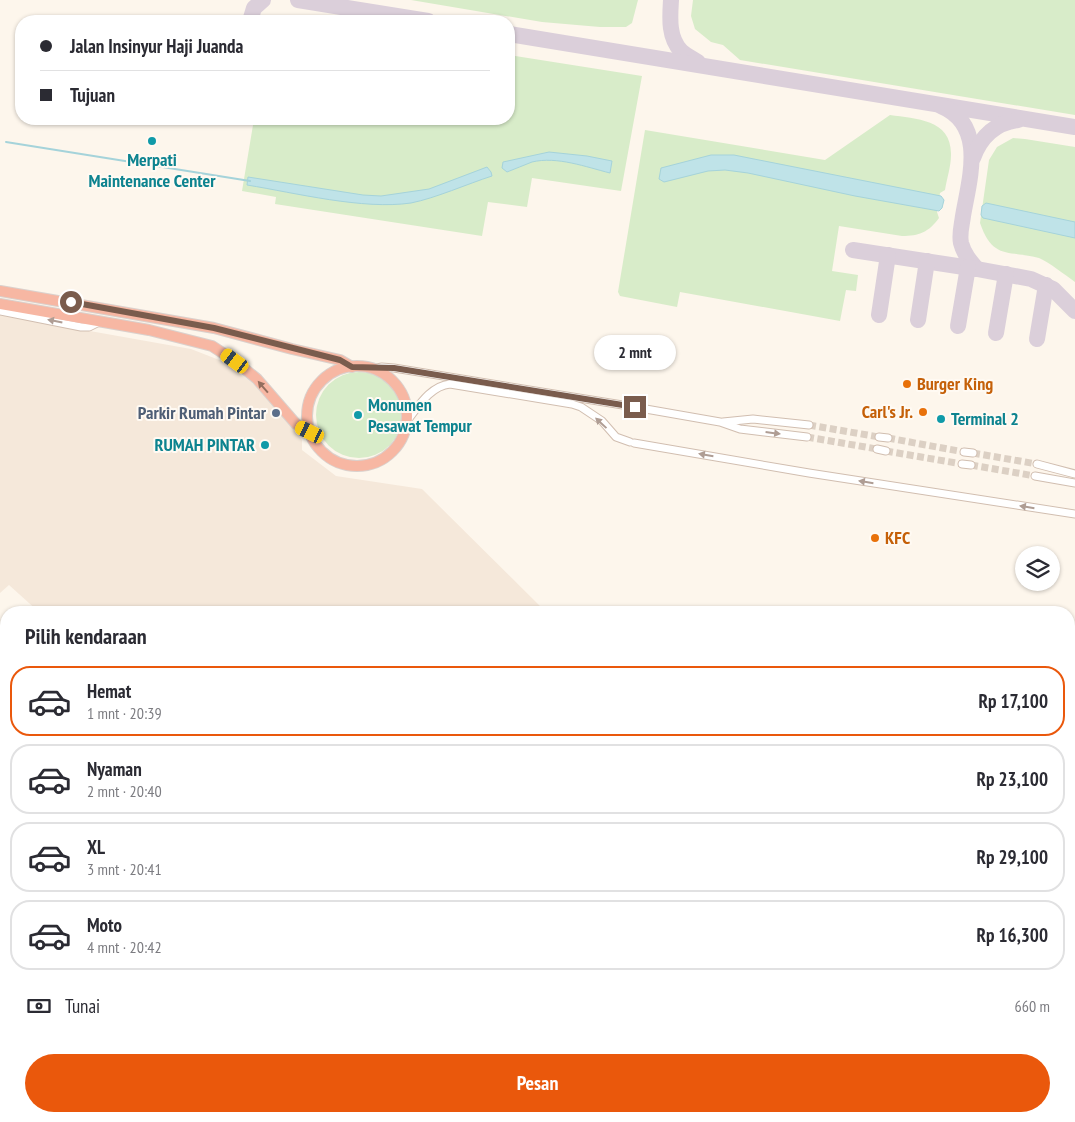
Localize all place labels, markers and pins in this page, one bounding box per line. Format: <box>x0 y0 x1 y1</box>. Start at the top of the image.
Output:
marker: Merpati Maintenance Center <box>146 135 158 147</box>
place label: Merpati Maintenance Center <box>88 148 216 192</box>
place label: Burger King <box>917 372 993 395</box>
marker: Burger King <box>901 378 913 390</box>
place label: Monumen Pesawat Tempur <box>368 393 472 437</box>
place label: Carl's Jr. <box>862 400 913 423</box>
place label: Parkir Rumah Pintar <box>138 401 267 424</box>
marker: Carl's Jr. <box>917 406 929 418</box>
marker: Parkir Rumah Pintar <box>270 407 282 419</box>
place label: Terminal 2 <box>951 407 1019 430</box>
marker: Monumen Pesawat Tempur <box>352 409 364 421</box>
marker: Terminal 2 <box>935 413 947 425</box>
place label: RUMAH PINTAR <box>154 433 255 456</box>
marker: RUMAH PINTAR <box>259 439 271 451</box>
place label: KFC <box>885 526 910 549</box>
marker: KFC <box>869 532 881 544</box>

